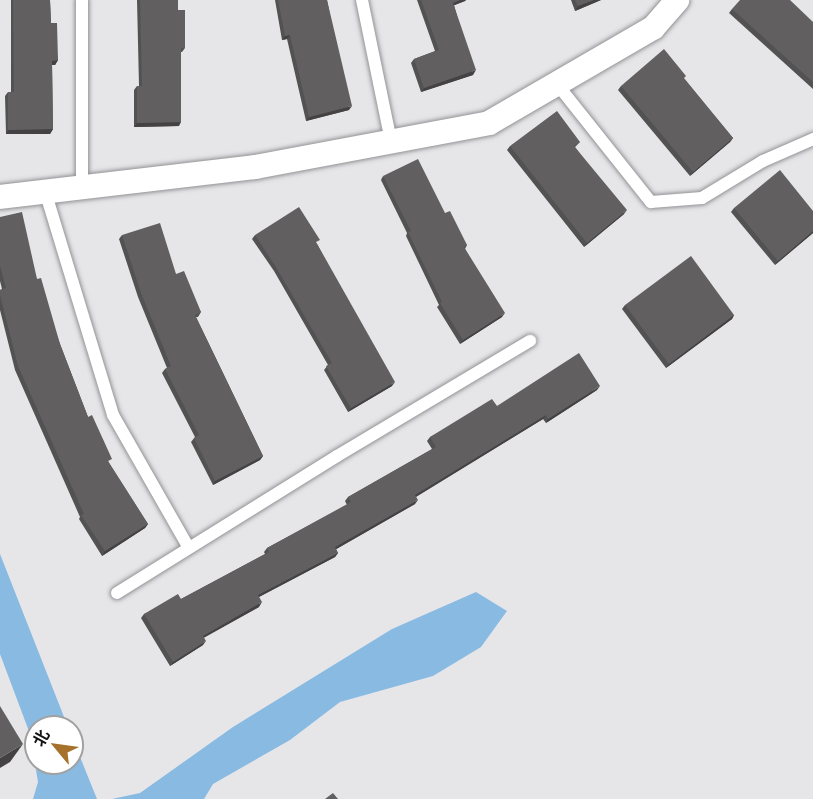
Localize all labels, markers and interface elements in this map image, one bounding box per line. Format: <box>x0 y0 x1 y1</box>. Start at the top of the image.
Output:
north arrow <box>24 715 84 775</box>
text: 北 <box>26 724 54 750</box>

